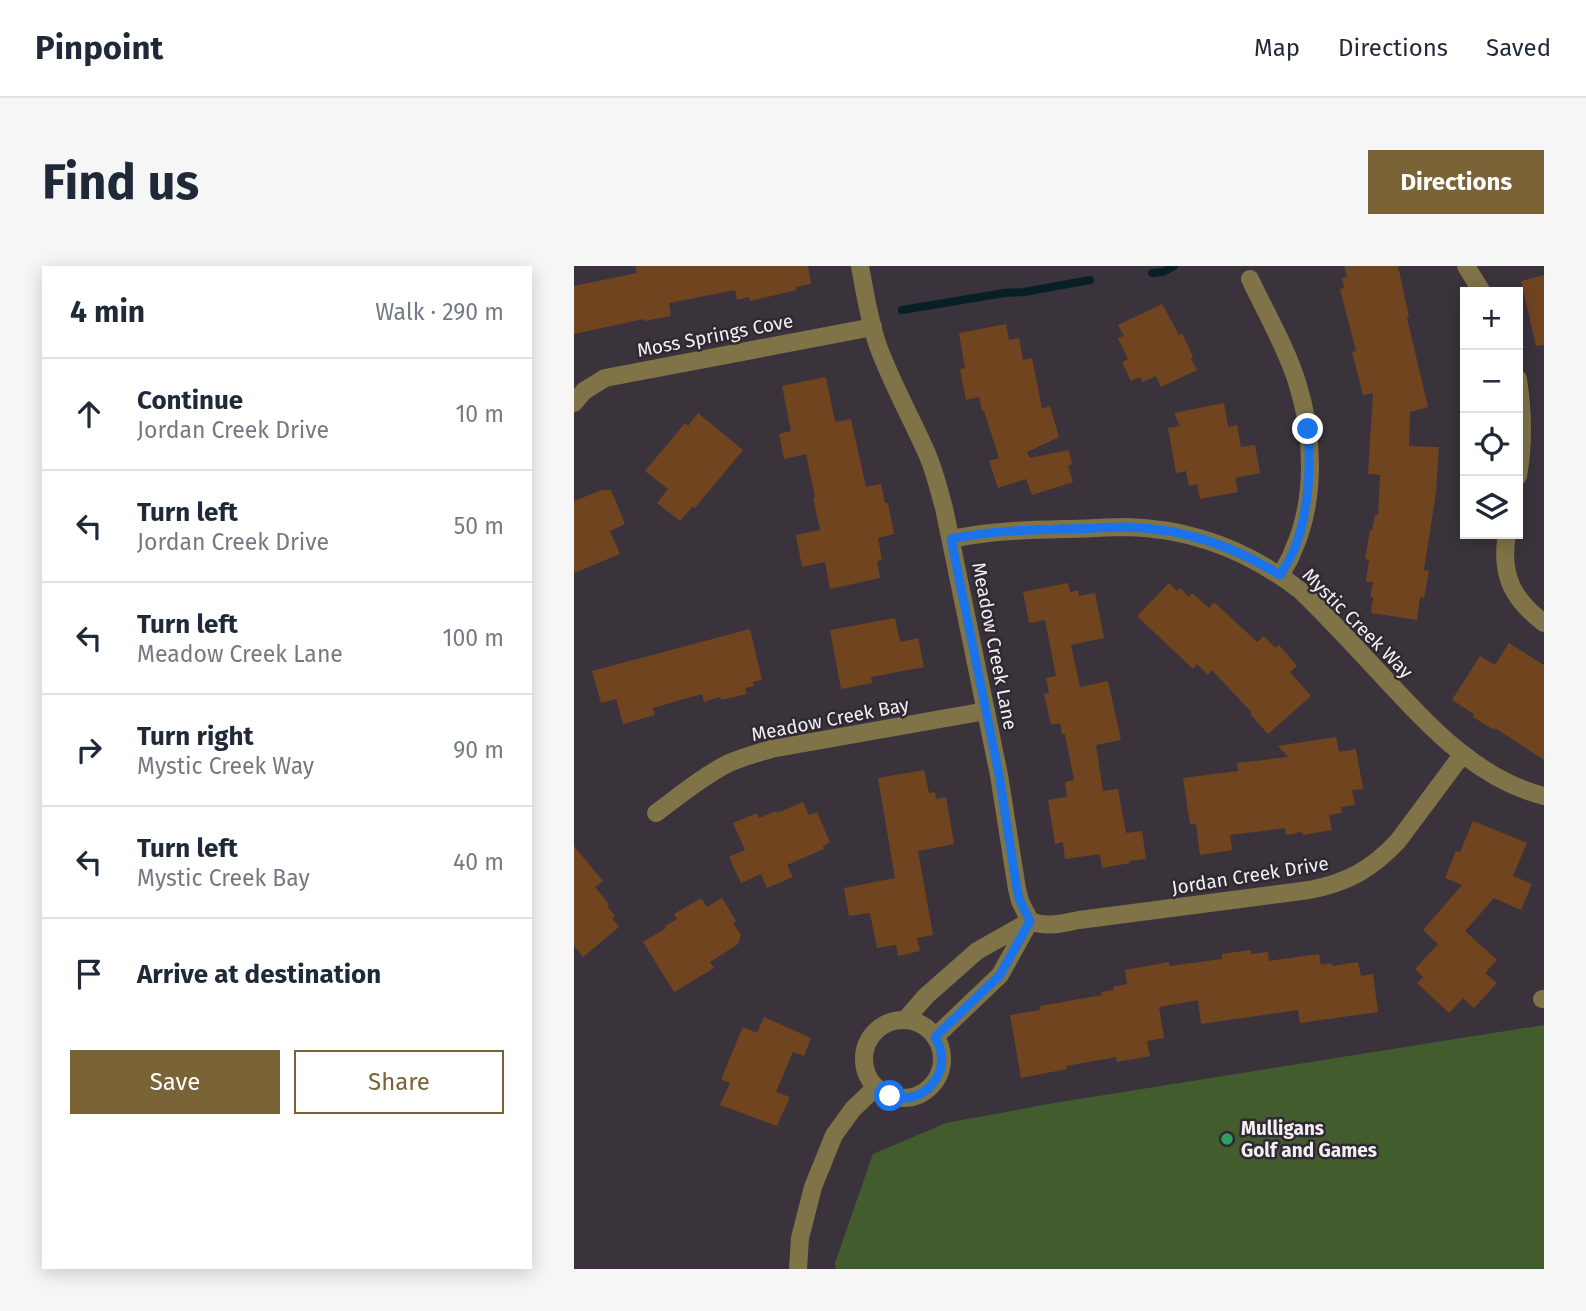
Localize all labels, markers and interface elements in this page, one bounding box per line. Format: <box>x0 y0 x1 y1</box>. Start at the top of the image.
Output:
text: Pinpoint <box>35 28 163 68</box>
text: Map <box>1254 34 1300 62</box>
text: Directions <box>1338 34 1448 62</box>
text: Saved <box>1486 34 1551 62</box>
button: Directions <box>1368 150 1544 214</box>
text: Find us <box>42 153 199 212</box>
map controls <box>1460 287 1523 539</box>
button: + <box>1460 287 1523 350</box>
text: 4 min <box>70 294 145 330</box>
text: Walk · 290 m <box>375 298 504 326</box>
street label: Moss Springs Cove <box>635 309 795 362</box>
button: − <box>1460 350 1523 413</box>
text: Continue <box>137 385 243 416</box>
icon: ahead <box>70 395 108 433</box>
text: 10 m <box>455 400 504 428</box>
route end <box>1292 413 1323 444</box>
button: locate <box>1460 413 1523 476</box>
text: Jordan Creek Drive <box>137 416 329 444</box>
button: layers <box>1460 476 1523 539</box>
text: Turn left <box>137 497 238 528</box>
icon: left <box>70 507 108 545</box>
text: 50 m <box>454 512 504 540</box>
text: Jordan Creek Drive <box>137 528 329 556</box>
street label: Meadow Creek Lane <box>967 560 1022 732</box>
street label: Mystic Creek Way <box>1298 563 1418 684</box>
text: Turn left <box>137 609 238 640</box>
icon: left <box>70 619 108 657</box>
text: 100 m <box>443 624 504 652</box>
text: Meadow Creek Lane <box>137 640 343 668</box>
street label: Meadow Creek Bay <box>749 693 911 746</box>
text: Turn right <box>137 721 254 752</box>
icon: right <box>70 731 108 769</box>
text: 90 m <box>453 736 504 764</box>
text: Mystic Creek Way <box>137 752 314 780</box>
text: Turn left <box>137 833 238 864</box>
icon: left <box>70 843 108 881</box>
text: 40 m <box>453 848 504 876</box>
street label: Jordan Creek Drive <box>1170 852 1330 899</box>
text: Mystic Creek Bay <box>137 864 310 892</box>
icon: arrive <box>70 955 108 993</box>
text: Arrive at destination <box>137 959 381 990</box>
button: Save <box>70 1050 280 1114</box>
button: Share <box>294 1050 504 1114</box>
route start <box>874 1080 905 1111</box>
place label: Mulligans Golf and Games <box>1241 1117 1377 1162</box>
marker: Mulligans Golf and Games <box>1219 1131 1235 1147</box>

